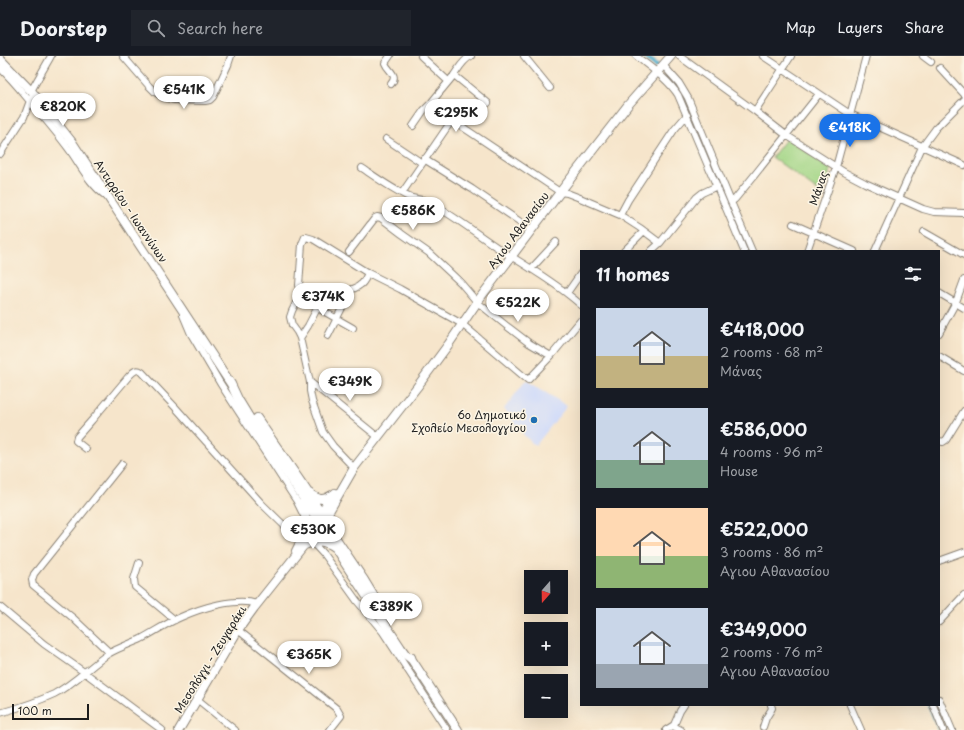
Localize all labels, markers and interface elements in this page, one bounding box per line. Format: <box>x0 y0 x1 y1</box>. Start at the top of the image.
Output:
search box <box>131 10 411 46</box>
text: Doorstep <box>20 14 107 42</box>
text: Search here <box>177 16 263 39</box>
icon: search <box>145 17 167 39</box>
text: Map <box>786 17 816 38</box>
text: Layers <box>838 17 883 38</box>
text: Share <box>905 17 944 38</box>
pin: €541K <box>156 76 212 110</box>
text: €541K <box>163 79 205 98</box>
pin: €820K <box>35 93 91 127</box>
text: €820K <box>40 96 86 115</box>
pin: €295K <box>428 99 484 133</box>
text: €295K <box>434 102 478 121</box>
pin: €418K <box>822 114 878 148</box>
text: €418K <box>828 117 872 136</box>
street label: Αντιρρίου - Ιωαννίνων <box>90 156 172 266</box>
street label: Μάνας <box>804 168 832 208</box>
street label: Αγιου Αθανασίου <box>483 188 553 272</box>
pin: €586K <box>385 197 441 231</box>
text: €586K <box>391 200 435 219</box>
text: 11 homes <box>596 261 670 287</box>
icon: filters <box>902 263 924 285</box>
pin: €374K <box>295 283 351 317</box>
text: €374K <box>301 286 345 305</box>
pin: €522K <box>490 289 546 323</box>
text: €522K <box>495 292 541 311</box>
text: €418,000 <box>720 316 804 342</box>
icon: home <box>628 324 676 372</box>
text: 2 rooms · 68 m² <box>720 342 823 361</box>
text: Μάνας <box>720 361 762 380</box>
pin: €349K <box>322 368 378 402</box>
text: €349K <box>328 371 372 390</box>
place label: 6ο Δημοτικό Σχολείο Μεσολογγίου <box>411 406 526 436</box>
marker: 6ο Δημοτικό Σχολείο Μεσολογγίου <box>529 415 539 425</box>
text: €586,000 <box>720 416 807 442</box>
icon: home <box>628 424 676 472</box>
text: 4 rooms · 96 m² <box>720 442 823 461</box>
text: House <box>720 461 758 480</box>
pin: €530K <box>285 516 341 550</box>
text: €522,000 <box>720 516 808 542</box>
text: €530K <box>290 519 336 538</box>
icon: home <box>628 524 676 572</box>
text: 3 rooms · 86 m² <box>720 542 823 561</box>
text: Αγιου Αθανασίου <box>720 561 830 580</box>
north arrow <box>524 570 568 614</box>
map controls <box>524 570 568 718</box>
pin: €389K <box>363 593 419 627</box>
text: €389K <box>369 596 413 615</box>
street label: Μεσολόγγι - Ζευγαράκι <box>170 602 250 716</box>
text: €349,000 <box>720 616 807 642</box>
button: + <box>524 622 568 666</box>
icon: home <box>628 624 676 672</box>
pin: €365K <box>281 641 337 675</box>
text: 2 rooms · 76 m² <box>720 642 823 661</box>
text: €365K <box>286 644 332 663</box>
text: Αγιου Αθανασίου <box>720 661 830 680</box>
button: − <box>524 674 568 718</box>
scale bar <box>12 702 89 721</box>
text: 100 m <box>18 702 52 719</box>

